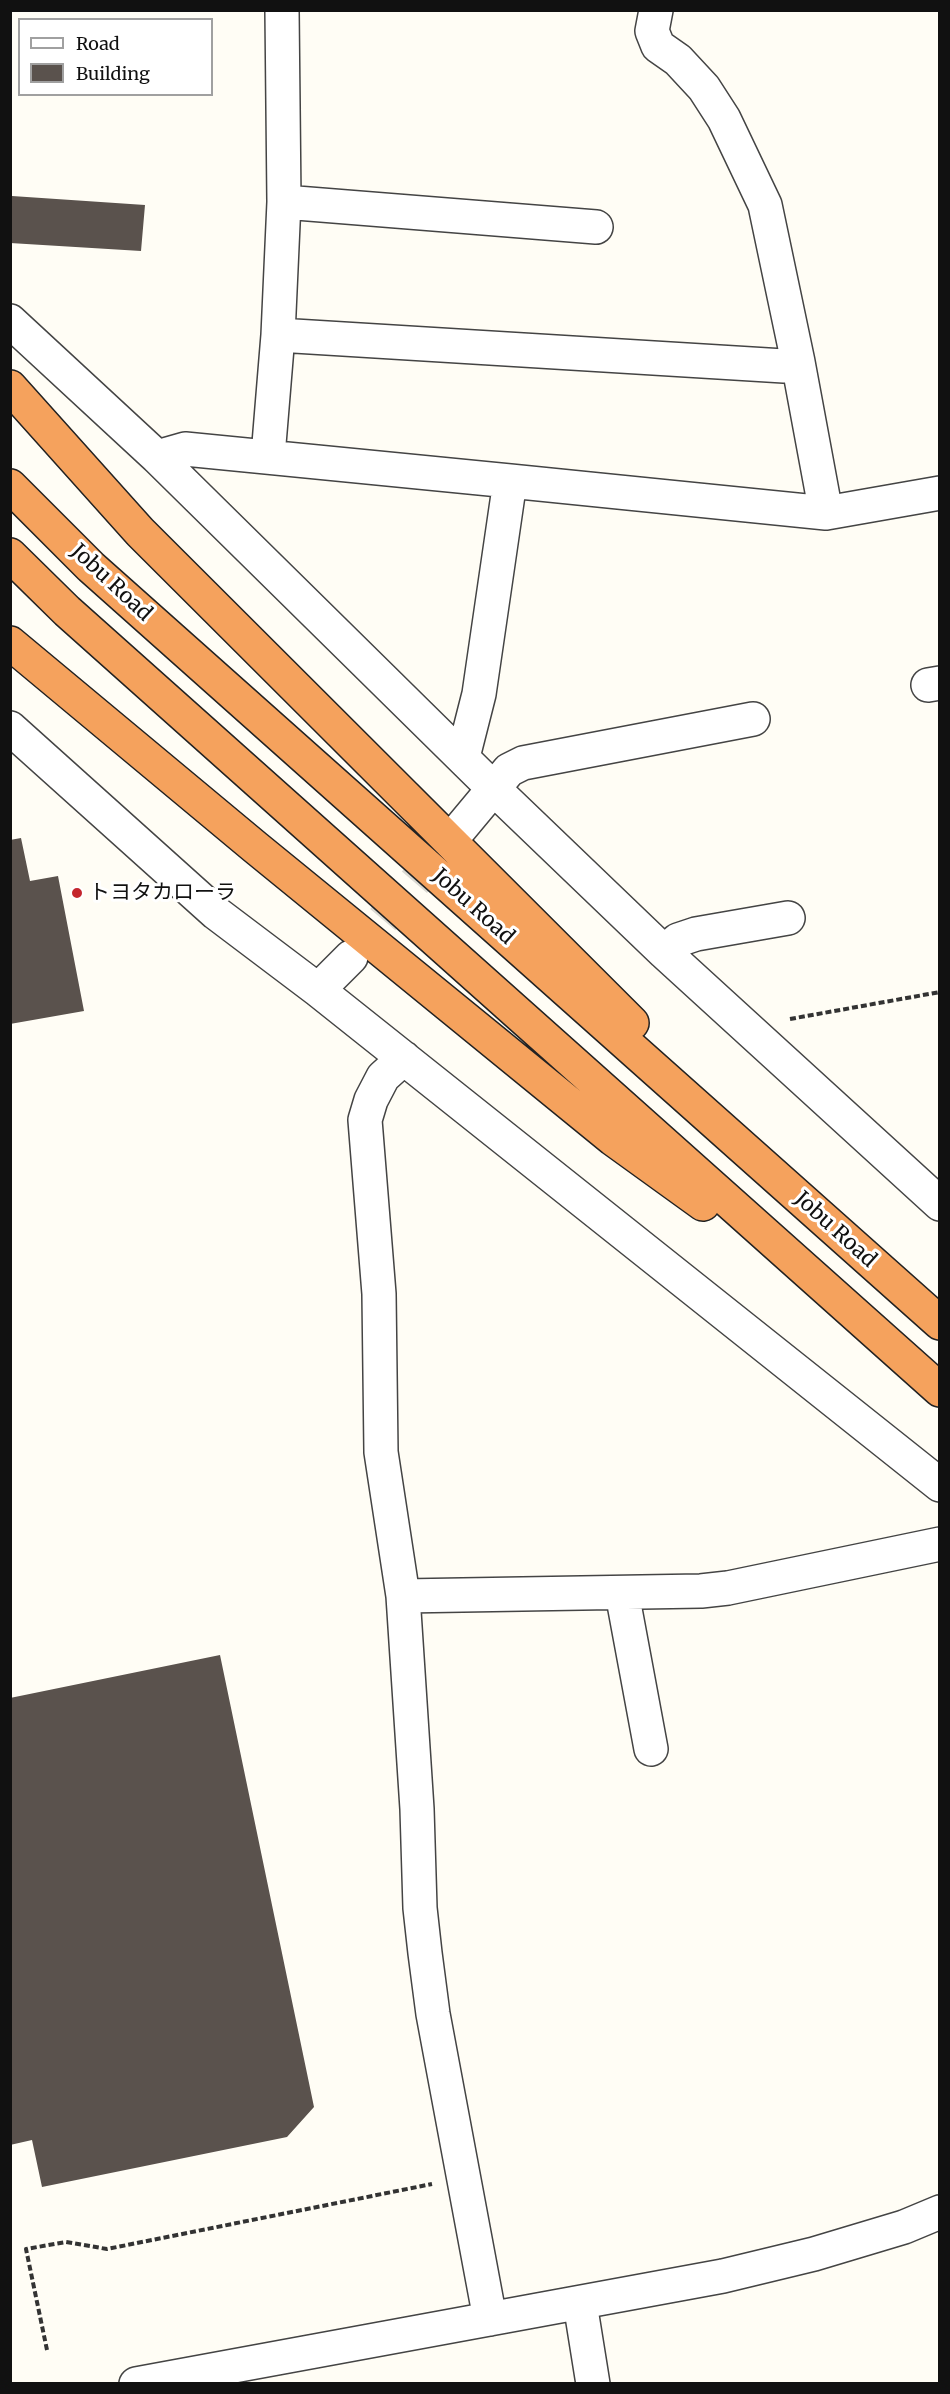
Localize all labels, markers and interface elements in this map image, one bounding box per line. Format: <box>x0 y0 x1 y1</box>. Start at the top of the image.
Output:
legend <box>18 18 213 96</box>
text: Road <box>76 32 120 55</box>
text: Building <box>76 62 150 85</box>
street label: Jobu Road <box>65 539 157 627</box>
street label: Jobu Road <box>427 864 519 950</box>
place label: トヨタカローラ <box>89 880 236 906</box>
marker: トヨタカローラ <box>70 886 84 900</box>
street label: Jobu Road <box>789 1187 881 1273</box>

